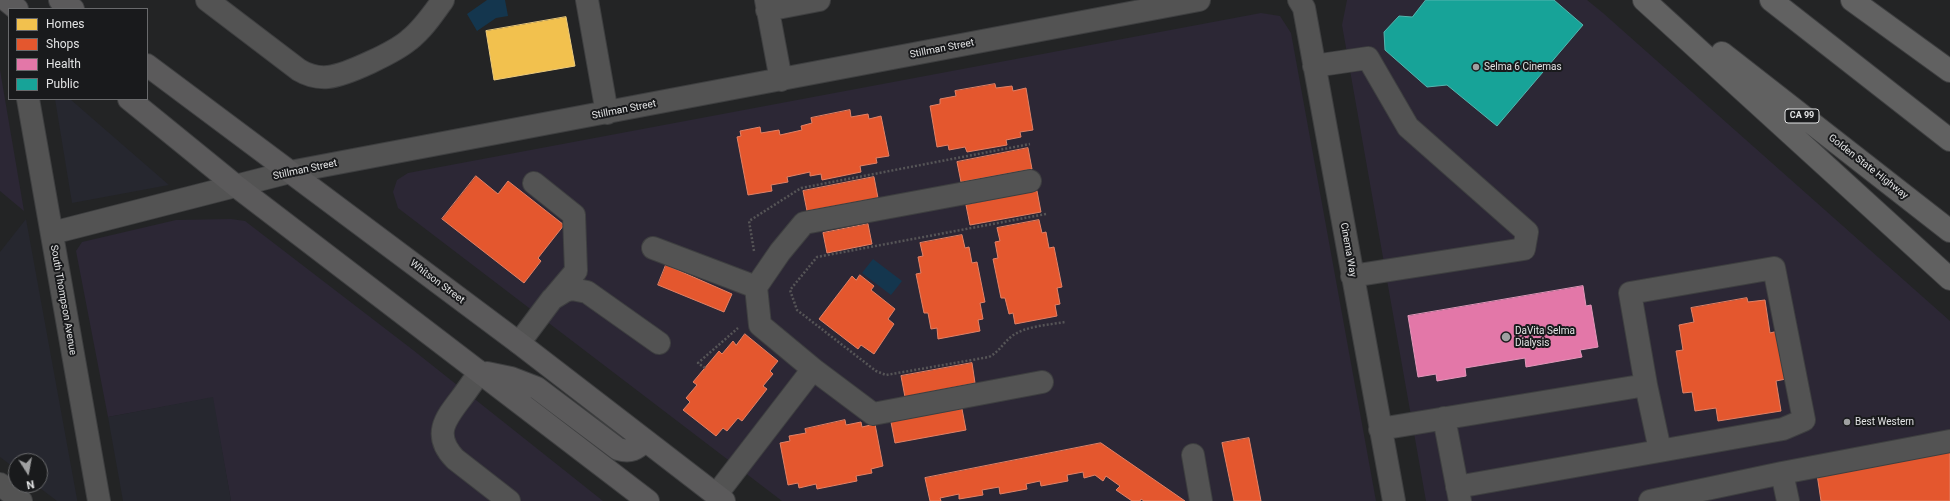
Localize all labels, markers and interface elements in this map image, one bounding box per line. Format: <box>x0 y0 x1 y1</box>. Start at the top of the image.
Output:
legend <box>8 8 148 100</box>
text: Homes <box>46 17 84 31</box>
text: Shops <box>46 37 80 51</box>
street label: Stillman Street <box>909 37 975 61</box>
text: Health <box>46 57 81 71</box>
place label: Selma 6 Cinemas <box>1484 61 1562 73</box>
marker: Selma 6 Cinemas <box>1471 62 1481 72</box>
text: Public <box>46 77 79 91</box>
street label: Stillman Street <box>591 98 657 122</box>
road number: CA 99 <box>1785 109 1819 123</box>
street label: Golden State Highway <box>1826 132 1910 202</box>
street label: Stillman Street <box>272 157 338 183</box>
street label: Cinema Way <box>1337 222 1359 278</box>
street label: South Thompson Avenue <box>47 244 79 356</box>
street label: Whitson Street <box>407 258 467 306</box>
place label: DaVita Selma Dialysis <box>1515 325 1575 348</box>
marker: DaVita Selma Dialysis <box>1500 331 1512 343</box>
place label: Best Western <box>1855 416 1914 428</box>
marker: Best Western <box>1842 417 1852 427</box>
north arrow <box>8 453 48 493</box>
text: N <box>25 477 35 491</box>

